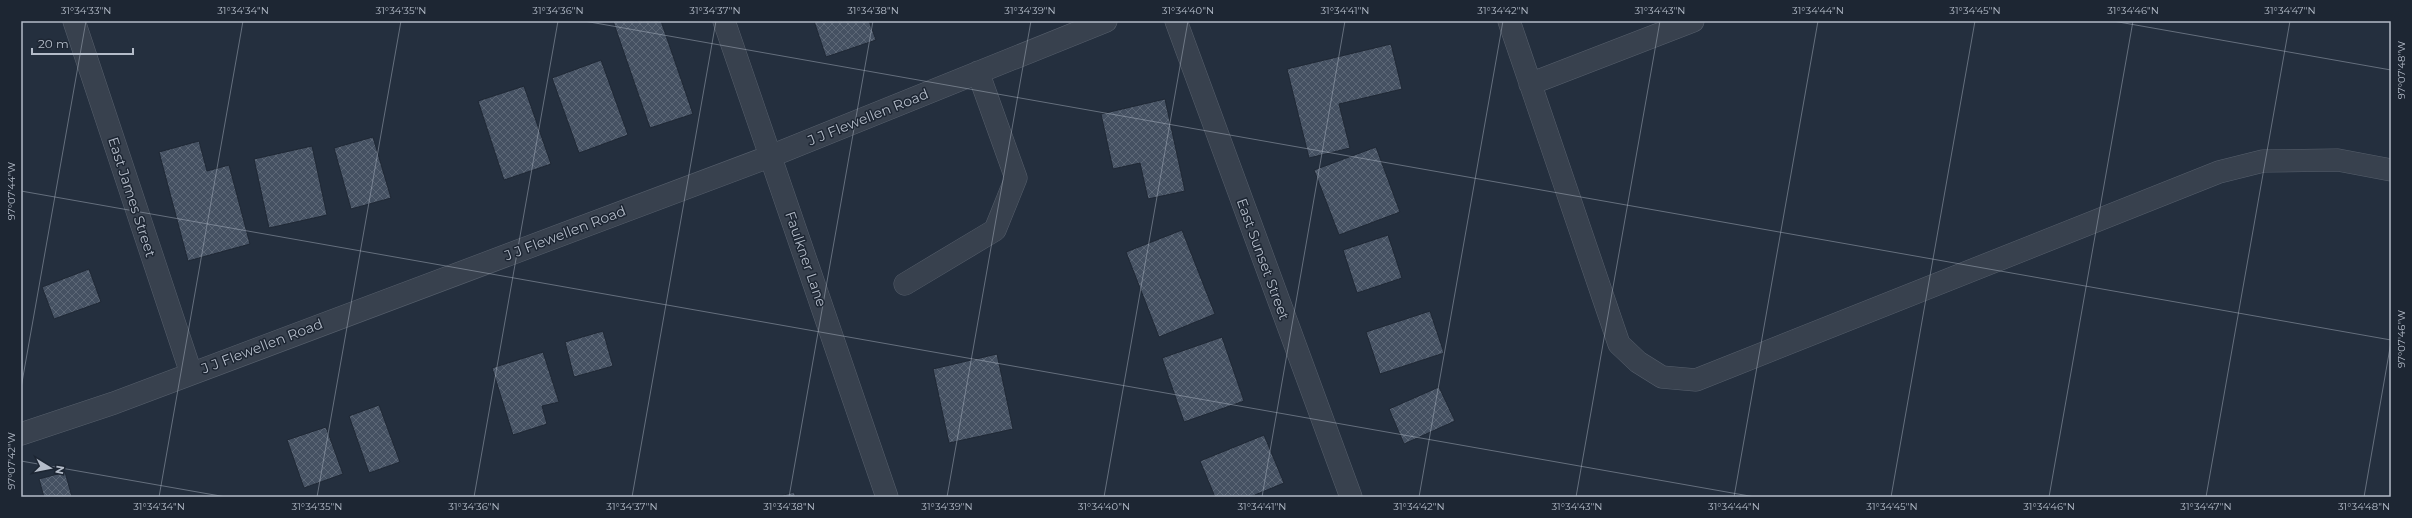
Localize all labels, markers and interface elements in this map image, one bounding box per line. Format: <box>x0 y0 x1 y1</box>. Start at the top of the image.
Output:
text: 31°34'33"N <box>61 4 111 17</box>
text: 31°34'34"N <box>217 4 269 17</box>
text: 31°34'35"N <box>376 4 426 17</box>
text: 31°34'36"N <box>532 4 584 17</box>
text: 31°34'37"N <box>689 4 741 17</box>
text: 31°34'38"N <box>847 4 899 17</box>
text: 31°34'39"N <box>1004 4 1056 17</box>
text: 31°34'40"N <box>1162 4 1214 17</box>
text: 31°34'41"N <box>1320 4 1370 17</box>
text: 31°34'42"N <box>1477 4 1529 17</box>
text: 31°34'43"N <box>1634 4 1686 17</box>
text: 31°34'44"N <box>1792 4 1844 17</box>
text: 31°34'45"N <box>1949 4 2001 17</box>
text: 31°34'46"N <box>2107 4 2159 17</box>
text: 31°34'47"N <box>2264 4 2316 17</box>
scale bar <box>32 30 133 56</box>
text: 20 m <box>38 36 69 51</box>
text: 97°07'48"W <box>2395 41 2408 99</box>
street label: J J Flewellen Road <box>804 85 931 150</box>
street label: East James Street <box>104 135 160 260</box>
text: 97°07'44"W <box>5 162 18 220</box>
street label: East Sunset Street <box>1233 196 1293 323</box>
street label: J J Flewellen Road <box>501 202 628 265</box>
street label: Faulkner Lane <box>781 209 831 309</box>
text: 97°07'46"W <box>2395 310 2408 368</box>
street label: J J Flewellen Road <box>198 315 325 378</box>
text: 97°07'42"W <box>5 432 18 490</box>
north arrow <box>30 448 70 488</box>
text: N <box>52 464 68 475</box>
text: 31°34'34"N <box>133 500 185 513</box>
text: 31°34'35"N <box>292 500 342 513</box>
text: 31°34'36"N <box>448 500 500 513</box>
text: 31°34'37"N <box>606 500 658 513</box>
text: 31°34'38"N <box>763 500 815 513</box>
text: 31°34'39"N <box>921 500 973 513</box>
text: 31°34'40"N <box>1078 500 1130 513</box>
text: 31°34'41"N <box>1237 500 1287 513</box>
text: 31°34'42"N <box>1393 500 1445 513</box>
text: 31°34'43"N <box>1551 500 1603 513</box>
text: 31°34'44"N <box>1708 500 1760 513</box>
text: 31°34'45"N <box>1866 500 1918 513</box>
text: 31°34'46"N <box>2023 500 2075 513</box>
text: 31°34'47"N <box>2180 500 2232 513</box>
text: 31°34'48"N <box>2338 500 2390 513</box>

